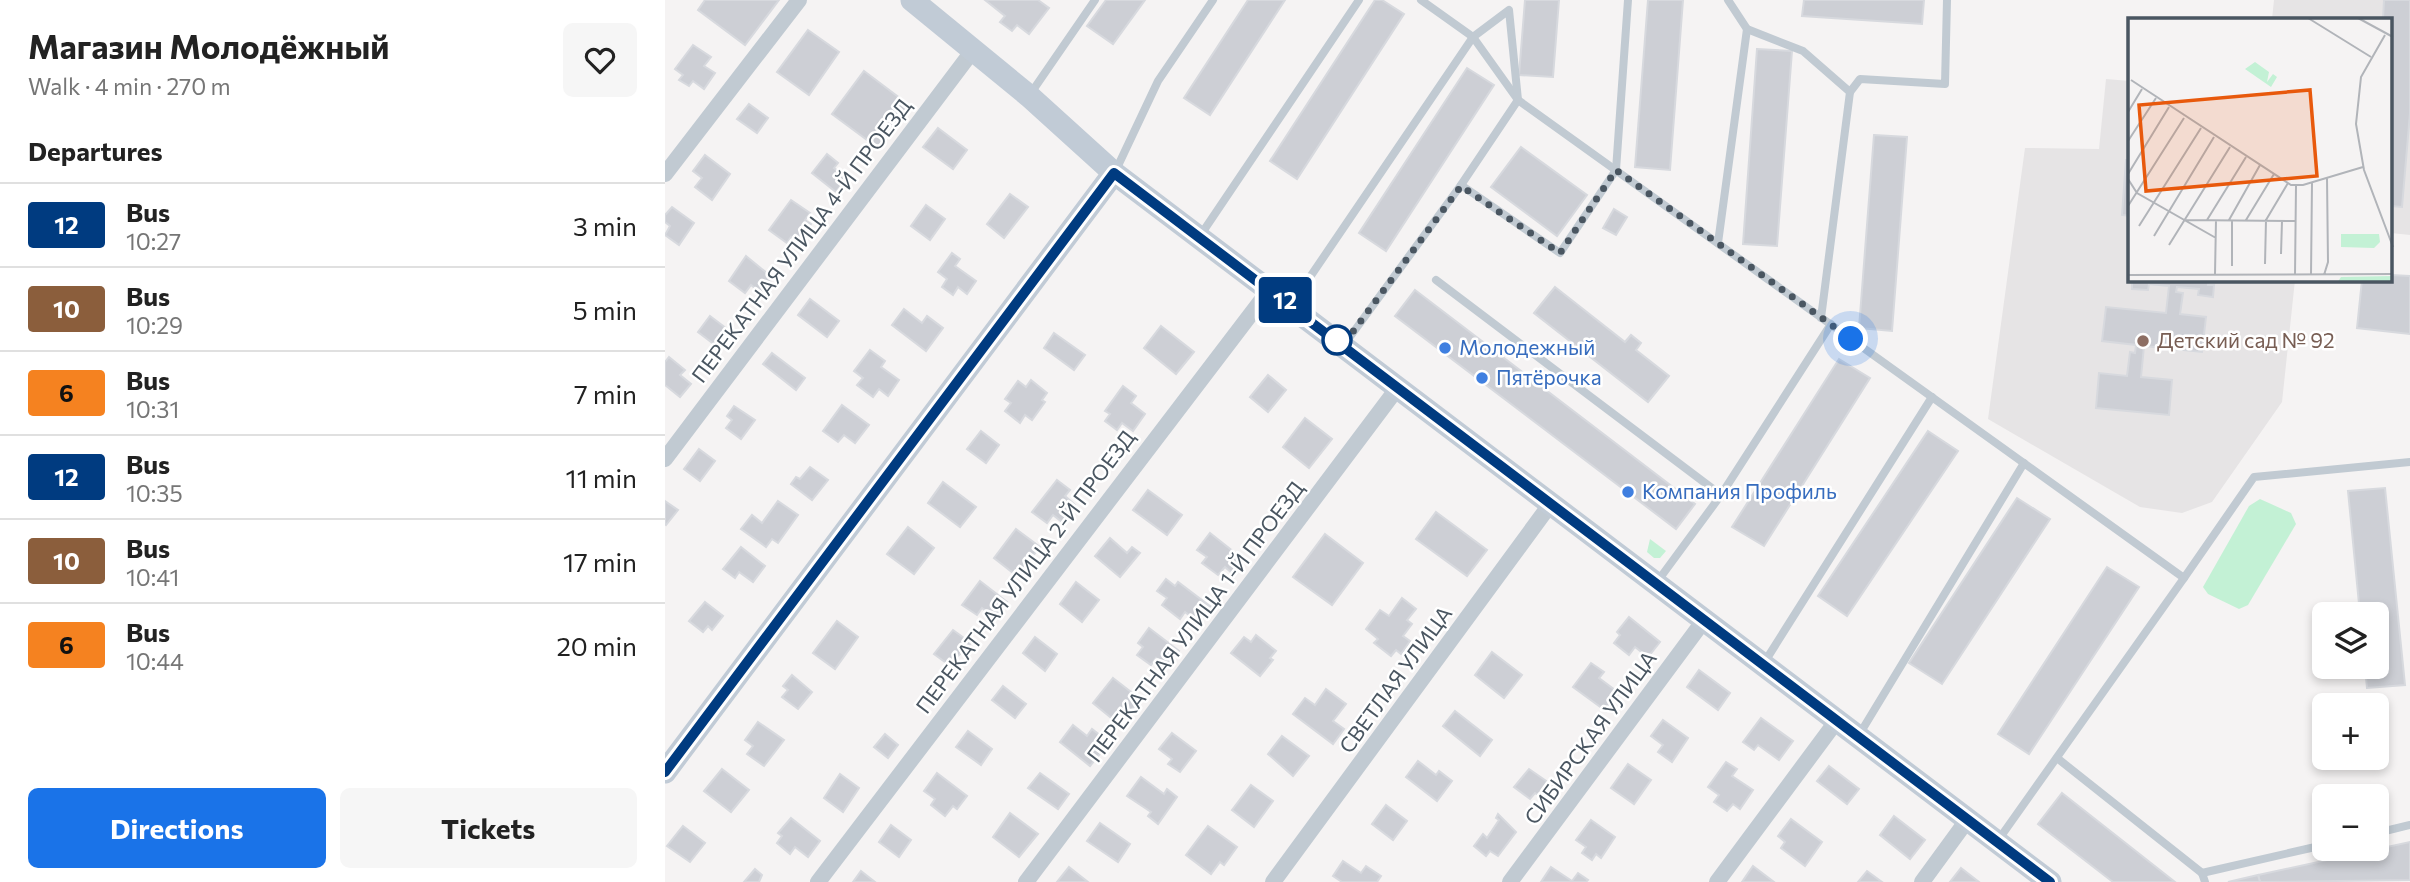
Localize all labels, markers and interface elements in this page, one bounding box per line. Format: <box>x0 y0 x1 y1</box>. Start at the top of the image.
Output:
inset map <box>2128 18 2393 282</box>
button: heart <box>563 23 637 97</box>
text: Магазин Молодёжный <box>28 25 389 66</box>
text: Walk · 4 min · 270 m <box>28 72 231 100</box>
street label: ПЕРЕКАТНАЯ УЛИЦА 4-Й ПРОЕЗД <box>686 93 916 387</box>
text: Departures <box>28 135 163 166</box>
text: Bus <box>126 196 170 227</box>
text: 12 <box>54 210 79 239</box>
text: 3 min <box>573 210 637 241</box>
text: 10:27 <box>126 227 181 255</box>
line badge: 12 <box>1253 277 1317 323</box>
text: Bus <box>126 280 170 311</box>
text: 12 <box>1273 285 1297 314</box>
text: 10 <box>53 294 80 323</box>
text: 5 min <box>573 294 637 325</box>
text: 10:29 <box>126 311 183 339</box>
your location <box>1833 321 1868 356</box>
unlabelled marker <box>1322 325 1352 355</box>
place label: Детский сад № 92 <box>2157 327 2335 352</box>
marker: Детский сад № 92 <box>2135 333 2151 349</box>
place label: Молодежный <box>1459 334 1595 359</box>
marker: Молодежный <box>1437 340 1453 356</box>
text: Bus <box>126 364 170 395</box>
place label: Пятёрочка <box>1496 364 1602 389</box>
marker: Пятёрочка <box>1474 370 1490 386</box>
text: 6 <box>59 378 74 407</box>
text: 7 min <box>574 378 637 409</box>
text: 10:31 <box>126 395 179 423</box>
street label: ПЕРЕКАТНАЯ УЛИЦА 2-Й ПРОЕЗД <box>910 425 1140 718</box>
text: Bus <box>126 448 170 479</box>
text: 12 <box>54 462 79 491</box>
text: 11 min <box>566 462 637 493</box>
street label: ПЕРЕКАТНАЯ УЛИЦА 1-Й ПРОЕЗД <box>1081 476 1309 767</box>
place label: Компания Профиль <box>1642 478 1837 503</box>
text: 10:35 <box>126 479 183 507</box>
marker: Компания Профиль <box>1620 484 1636 500</box>
text: Bus <box>126 532 170 563</box>
text: 10 <box>53 546 80 575</box>
text: 17 min <box>563 546 637 577</box>
text: 10:41 <box>126 563 179 591</box>
street label: СВЕТЛАЯ УЛИЦА <box>1333 601 1456 757</box>
map controls <box>2312 602 2389 861</box>
button: layers <box>2312 602 2389 679</box>
text: Bus <box>126 616 170 647</box>
text: 6 <box>59 630 74 659</box>
text: 20 min <box>556 630 637 661</box>
street label: СИБИРСКАЯ УЛИЦА <box>1519 646 1661 829</box>
text: 10:44 <box>126 647 184 675</box>
button: + <box>2312 693 2389 770</box>
button: − <box>2312 784 2389 861</box>
button: Directions <box>28 788 326 868</box>
button: Tickets <box>340 788 637 868</box>

